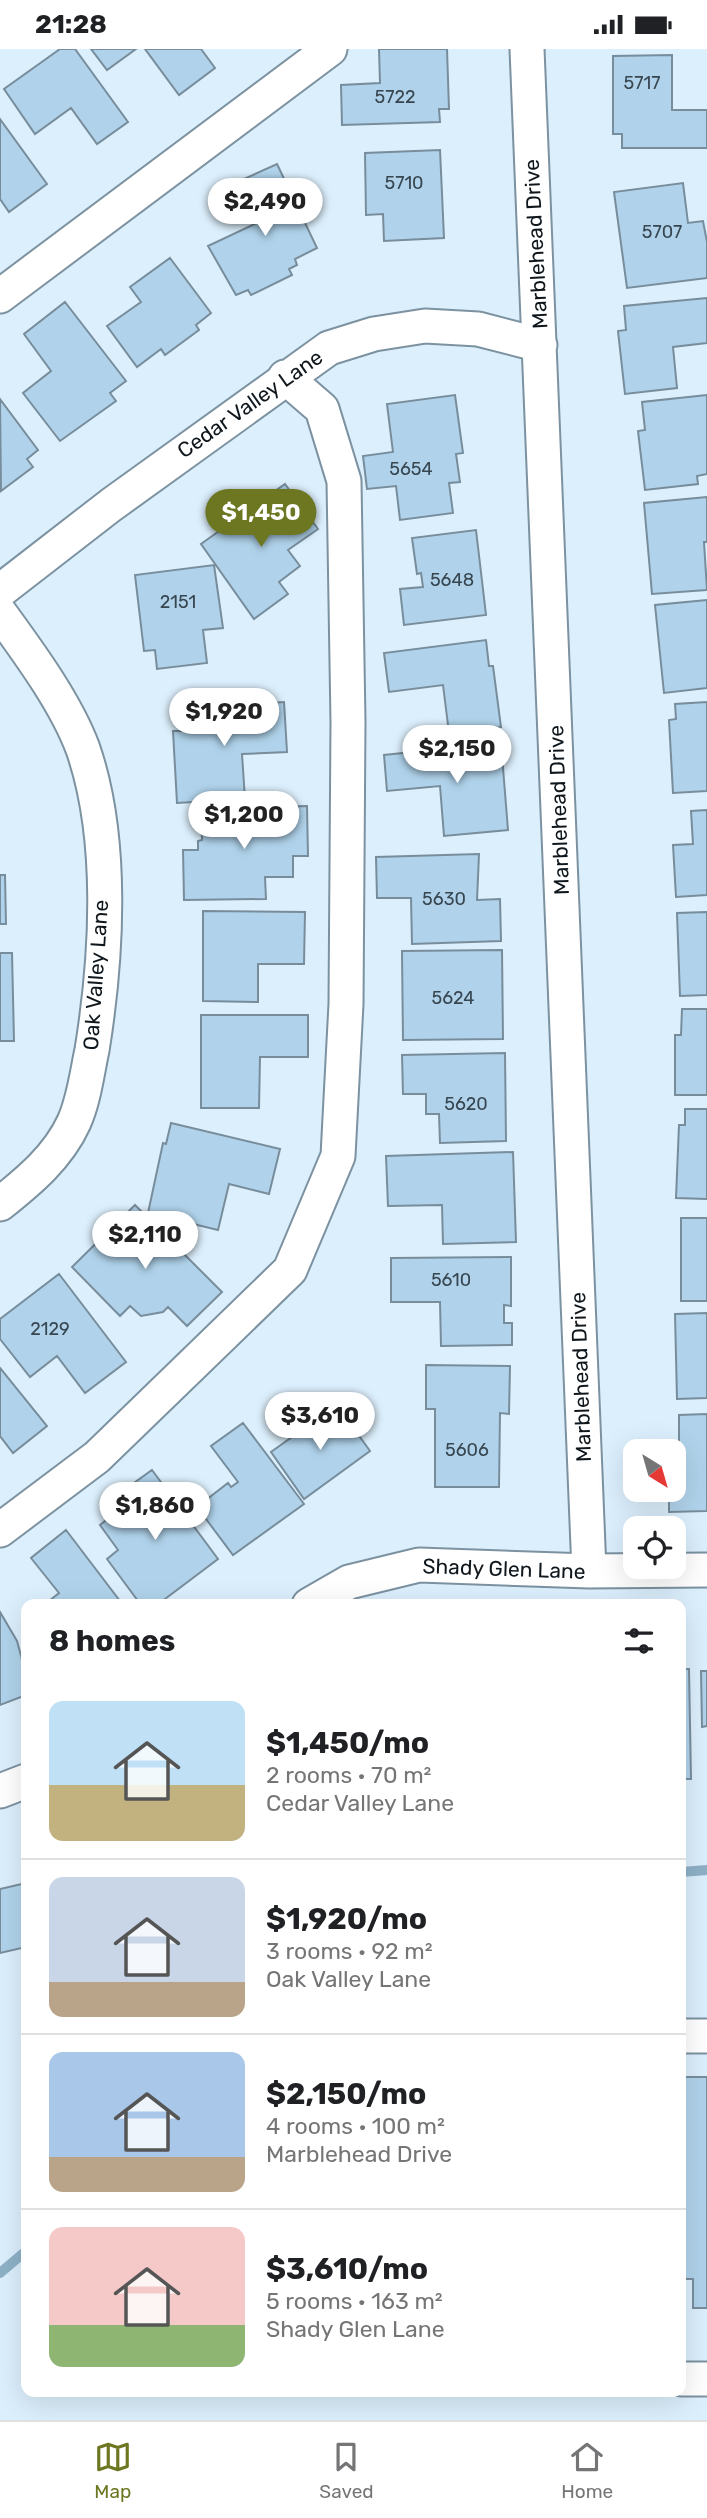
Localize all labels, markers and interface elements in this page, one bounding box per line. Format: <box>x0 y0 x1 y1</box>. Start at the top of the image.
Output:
text: 21:28 <box>35 9 107 40</box>
house number: 5717 <box>624 72 660 94</box>
house number: 5722 <box>374 86 416 108</box>
street label: Marblehead Drive <box>519 159 552 330</box>
house number: 5710 <box>384 172 424 194</box>
pin: $2,490 <box>208 179 322 238</box>
text: $2,490 <box>224 187 306 215</box>
house number: 5707 <box>642 221 682 243</box>
street label: Cedar Valley Lane <box>172 344 327 463</box>
house number: 5654 <box>389 458 433 480</box>
pin: $1,450 <box>204 489 318 549</box>
text: $1,450 <box>221 498 301 526</box>
house number: 5648 <box>430 569 474 591</box>
house number: 2151 <box>160 591 196 613</box>
pin: $1,920 <box>167 689 281 748</box>
text: $1,920 <box>185 697 263 725</box>
pin: $2,150 <box>400 725 514 785</box>
street label: Marblehead Drive <box>543 725 574 895</box>
text: $2,150 <box>418 734 496 762</box>
pin: $1,200 <box>187 791 301 851</box>
text: $1,200 <box>204 800 284 828</box>
house number: 5630 <box>422 888 466 910</box>
street label: Oak Valley Lane <box>78 899 113 1051</box>
house number: 5624 <box>431 987 475 1009</box>
house number: 5620 <box>444 1093 488 1115</box>
pin: $2,110 <box>88 1211 202 1271</box>
text: $2,110 <box>108 1220 182 1248</box>
house number: 5610 <box>431 1269 471 1291</box>
street label: Marblehead Drive <box>565 1292 596 1462</box>
house number: 2129 <box>30 1318 70 1340</box>
pin: $3,610 <box>263 1393 377 1452</box>
text: $3,610 <box>281 1401 359 1429</box>
house number: 5606 <box>445 1439 489 1461</box>
north arrow <box>623 1439 686 1501</box>
map controls <box>623 1439 686 1579</box>
pin: $1,860 <box>98 1483 212 1542</box>
text: $1,860 <box>115 1491 195 1519</box>
button: locate <box>623 1516 686 1579</box>
street label: Shady Glen Lane <box>422 1553 586 1584</box>
icon: filters <box>620 1622 658 1660</box>
text: 8 homes <box>49 1623 175 1659</box>
text: $1,450/mo <box>266 1725 429 1761</box>
icon: home <box>105 1729 189 1813</box>
text: 2 rooms · 70 m² <box>266 1761 431 1789</box>
text: Cedar Valley Lane <box>266 1789 454 1817</box>
text: $1,920/mo <box>266 1901 427 1937</box>
icon: home <box>105 1905 189 1989</box>
text: 3 rooms · 92 m² <box>266 1937 432 1965</box>
text: Oak Valley Lane <box>266 1965 431 1993</box>
text: $2,150/mo <box>266 2076 426 2112</box>
icon: home <box>105 2080 189 2164</box>
text: 4 rooms · 100 m² <box>266 2112 445 2140</box>
text: Marblehead Drive <box>266 2140 452 2168</box>
text: $3,610/mo <box>266 2251 428 2287</box>
icon: home <box>105 2255 189 2339</box>
text: 5 rooms · 163 m² <box>266 2287 443 2315</box>
text: Shady Glen Lane <box>266 2315 445 2343</box>
tab: Map <box>94 2438 132 2503</box>
tab: Saved <box>319 2438 374 2503</box>
tab: Home <box>561 2438 613 2503</box>

